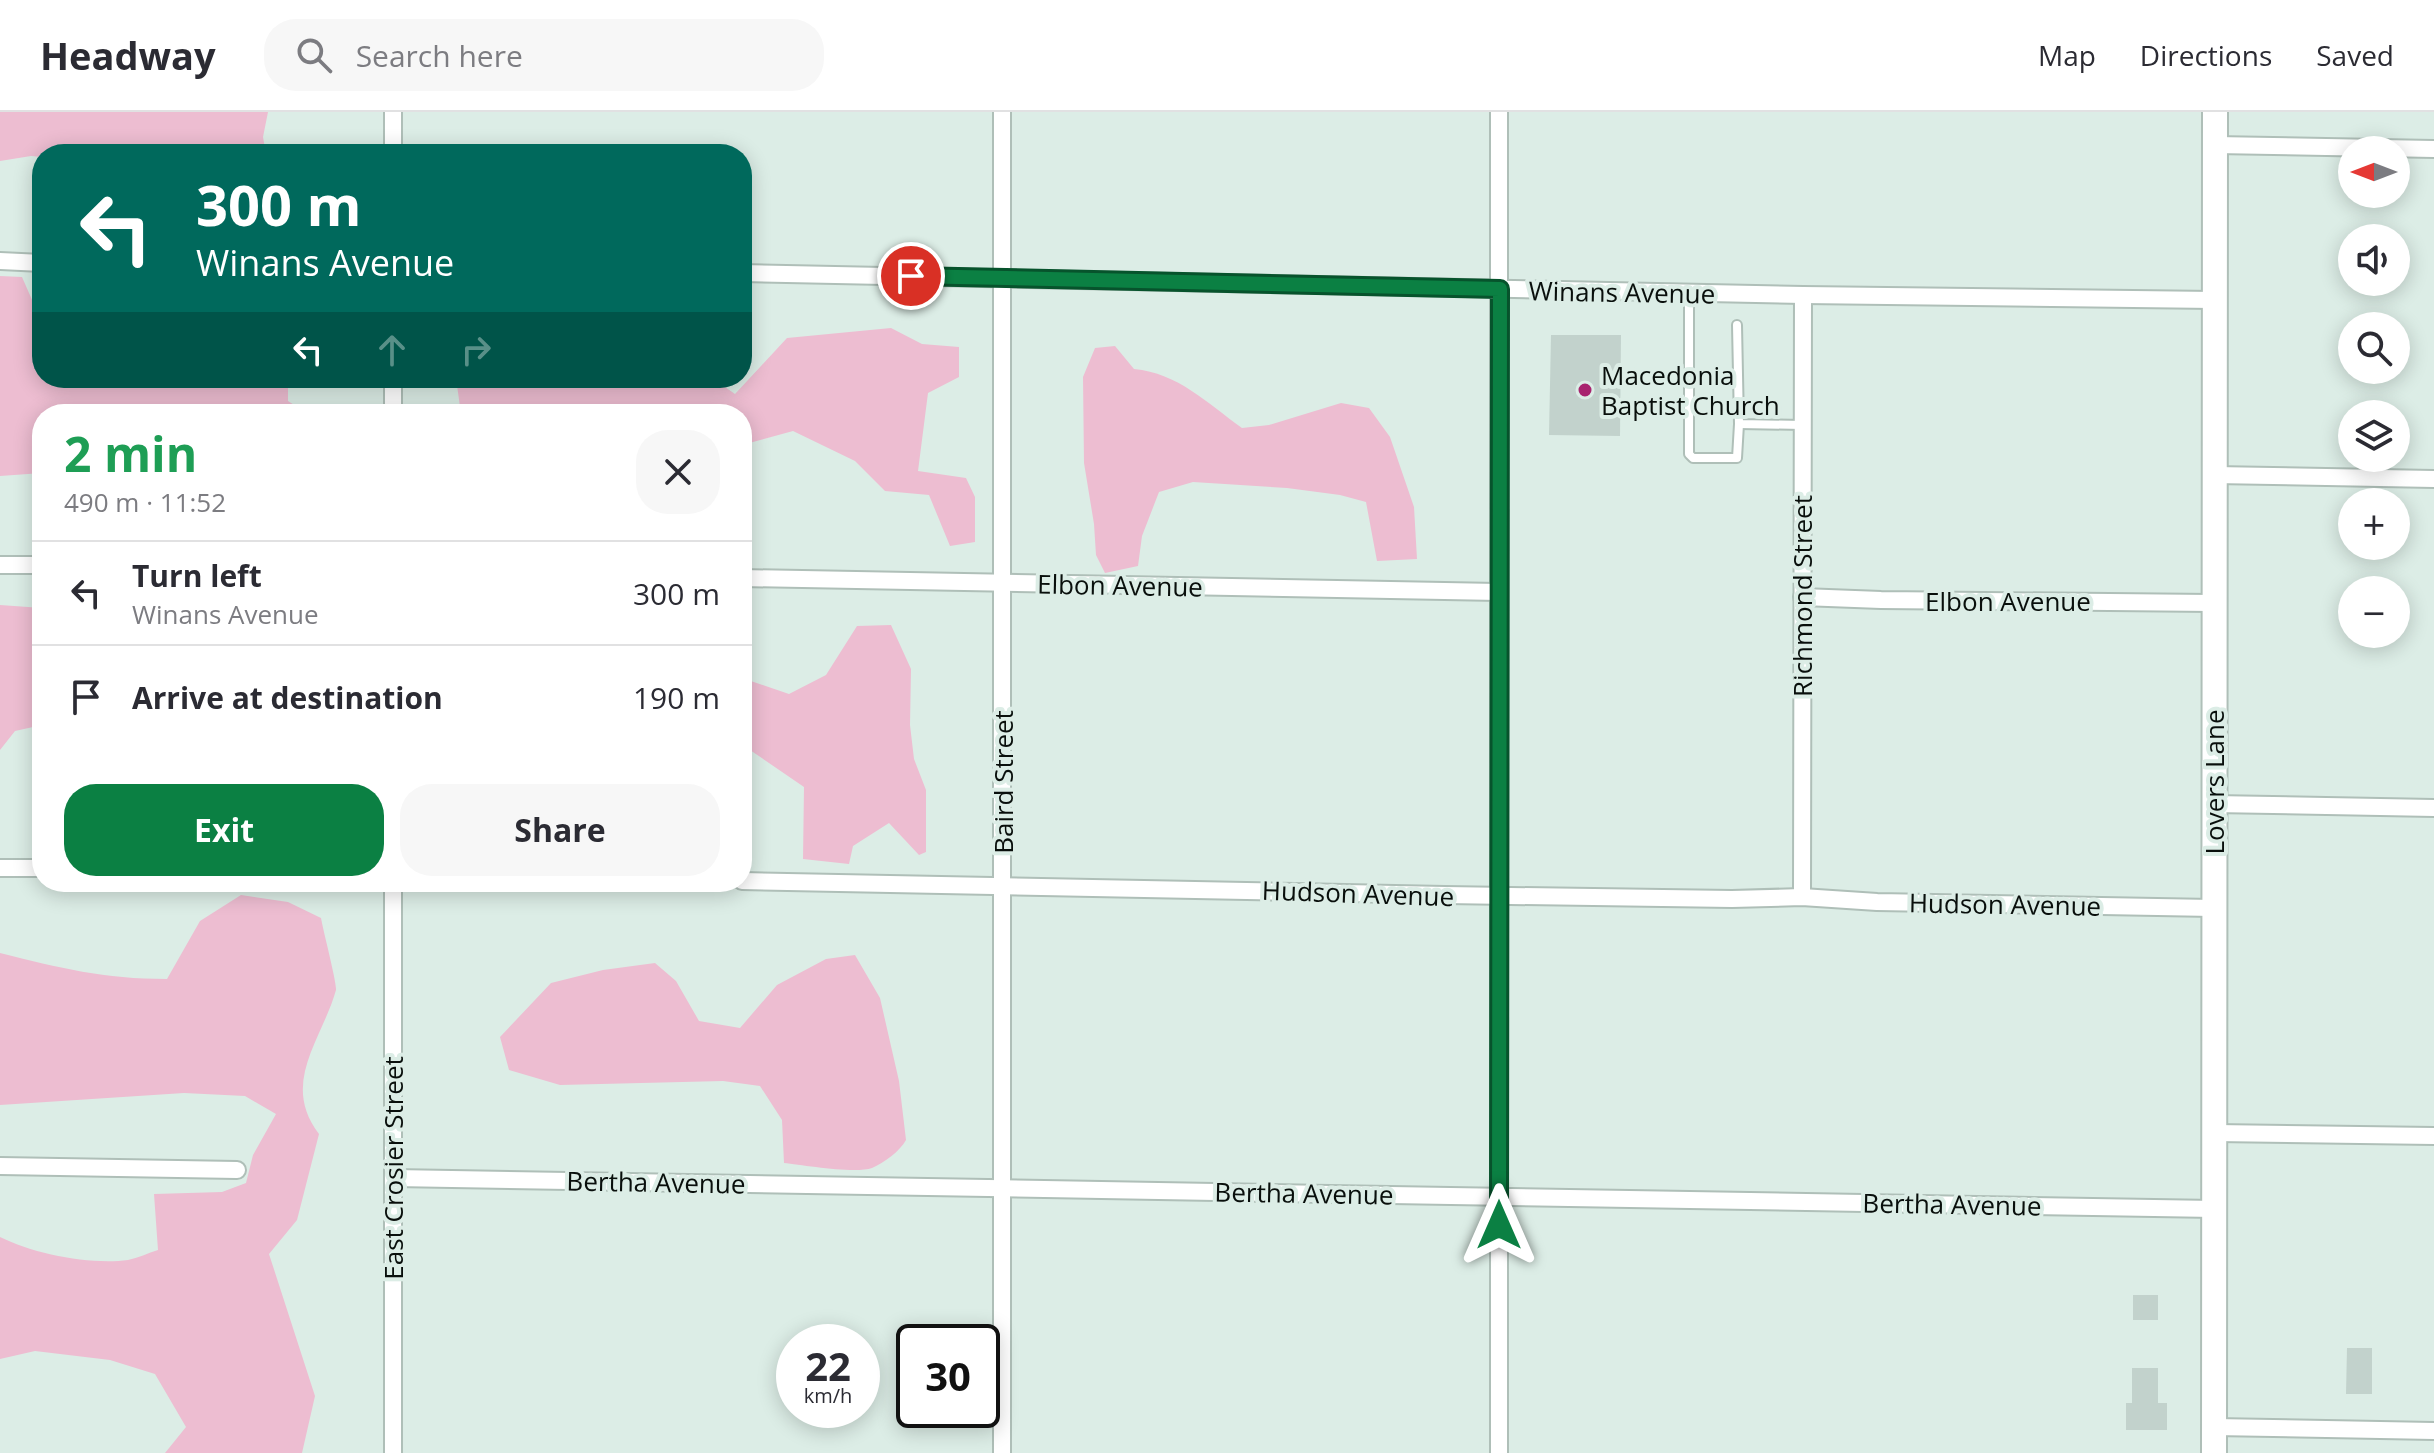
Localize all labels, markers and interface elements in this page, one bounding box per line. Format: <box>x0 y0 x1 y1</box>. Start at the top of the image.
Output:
search box <box>264 19 824 91</box>
text: Headway <box>40 29 216 81</box>
icon: search <box>292 33 336 77</box>
text: Search here <box>356 35 523 76</box>
text: Map <box>2038 36 2096 74</box>
text: Directions <box>2140 36 2272 74</box>
text: Saved <box>2316 36 2394 74</box>
north arrow <box>2338 136 2410 208</box>
map controls <box>2338 136 2410 648</box>
text: 300 m <box>196 166 362 242</box>
icon: left <box>64 176 168 280</box>
button: sound <box>2338 224 2410 296</box>
text: Winans Avenue <box>196 238 454 287</box>
pin <box>877 242 945 310</box>
icon: arrive <box>889 254 933 298</box>
street label: Winans Avenue <box>1528 272 1716 312</box>
button: search <box>2338 312 2410 384</box>
icon: left <box>286 328 330 372</box>
icon: ahead <box>370 328 414 372</box>
icon: right <box>454 328 498 372</box>
place label: Macedonia Baptist Church <box>1601 357 1780 423</box>
marker: Macedonia Baptist Church <box>1576 381 1594 399</box>
button: layers <box>2338 400 2410 472</box>
text: 2 min <box>64 421 197 486</box>
button: close <box>636 430 720 514</box>
text: 490 m · 11:52 <box>64 484 226 520</box>
button: + <box>2338 488 2410 560</box>
street label: Richmond Street <box>1784 495 1820 697</box>
text: Turn left <box>132 555 262 596</box>
street label: Elbon Avenue <box>1037 566 1203 604</box>
icon: left <box>64 571 108 615</box>
text: 300 m <box>633 573 720 614</box>
button: − <box>2338 576 2410 648</box>
street label: Elbon Avenue <box>1925 583 2091 619</box>
text: Winans Avenue <box>132 596 319 632</box>
icon: arrive <box>64 675 108 719</box>
text: Arrive at destination <box>132 677 443 718</box>
text: 190 m <box>633 677 720 718</box>
street label: Lovers Lane <box>2196 709 2232 855</box>
street label: Baird Street <box>985 710 1021 854</box>
button: Exit <box>64 784 384 876</box>
button: Share <box>400 784 720 876</box>
street label: Hudson Avenue <box>1261 872 1455 914</box>
street label: Hudson Avenue <box>1909 884 2101 924</box>
street label: East Crosier Street <box>375 1056 411 1280</box>
street label: Bertha Avenue <box>566 1162 746 1202</box>
street label: Bertha Avenue <box>1214 1173 1394 1213</box>
position arrow <box>1457 1183 1541 1267</box>
street label: Bertha Avenue <box>1862 1184 2042 1224</box>
speed limit sign: 30 <box>896 1324 1000 1428</box>
text: 22 <box>805 1338 851 1393</box>
text: km/h <box>804 1382 852 1409</box>

